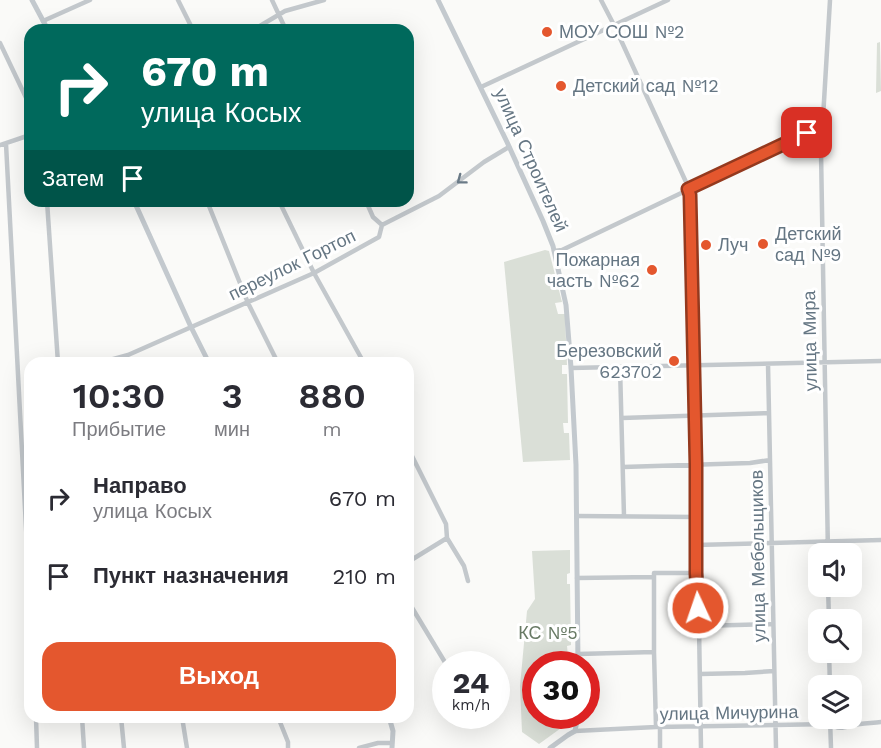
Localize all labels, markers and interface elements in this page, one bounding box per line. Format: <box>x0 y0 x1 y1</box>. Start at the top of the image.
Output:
place label: МОУ СОШ №2 <box>559 21 685 42</box>
marker: МОУ СОШ №2 <box>540 25 554 39</box>
text: 670 m <box>141 47 269 96</box>
icon: right <box>42 48 120 126</box>
place label: Детский сад №12 <box>573 75 719 96</box>
marker: Детский сад №12 <box>554 79 568 93</box>
street label: улица Строителей <box>490 85 573 235</box>
text: улица Косых <box>141 97 302 129</box>
pin <box>781 107 832 158</box>
icon: arrive <box>790 116 823 149</box>
icon: arrive <box>116 162 149 195</box>
text: Затем <box>42 166 104 191</box>
one-way arrow <box>457 172 468 183</box>
place label: Детский сад №9 <box>775 223 842 265</box>
street label: переулок Гортоп <box>225 225 359 304</box>
place label: Луч <box>718 234 748 255</box>
marker: Детский сад №9 <box>756 237 770 251</box>
marker: Луч <box>699 238 713 252</box>
place label: Пожарная часть №62 <box>547 249 640 291</box>
marker: Пожарная часть №62 <box>645 263 659 277</box>
street label: улица Мира <box>798 290 821 392</box>
place label: Березовский 623702 <box>556 340 662 382</box>
marker: Березовский 623702 <box>667 354 681 368</box>
text: 10:30 <box>73 375 165 417</box>
text: 3 <box>221 375 243 417</box>
text: 880 <box>298 375 366 417</box>
text: Прибытие <box>72 417 166 441</box>
text: мин <box>214 417 250 441</box>
text: m <box>322 417 342 441</box>
street label: улица Мебельщиков <box>745 470 770 642</box>
text: Направо <box>93 473 187 498</box>
icon: right <box>42 482 75 515</box>
text: 670 m <box>329 486 396 511</box>
text: улица Косых <box>93 499 212 523</box>
map controls <box>808 543 862 729</box>
button: sound <box>808 543 862 597</box>
icon: arrive <box>42 560 75 593</box>
text: Пункт назначения <box>93 563 289 588</box>
text: 210 m <box>332 564 396 589</box>
position arrow <box>666 576 730 640</box>
button: search <box>808 609 862 663</box>
park label: КС №5 <box>518 622 578 643</box>
button: Выход <box>42 642 396 711</box>
speed limit sign: 30 <box>522 651 600 729</box>
text: 24 <box>453 665 489 700</box>
button: layers <box>808 675 862 729</box>
text: km/h <box>452 696 490 714</box>
street label: улица Мичурина <box>659 701 800 724</box>

